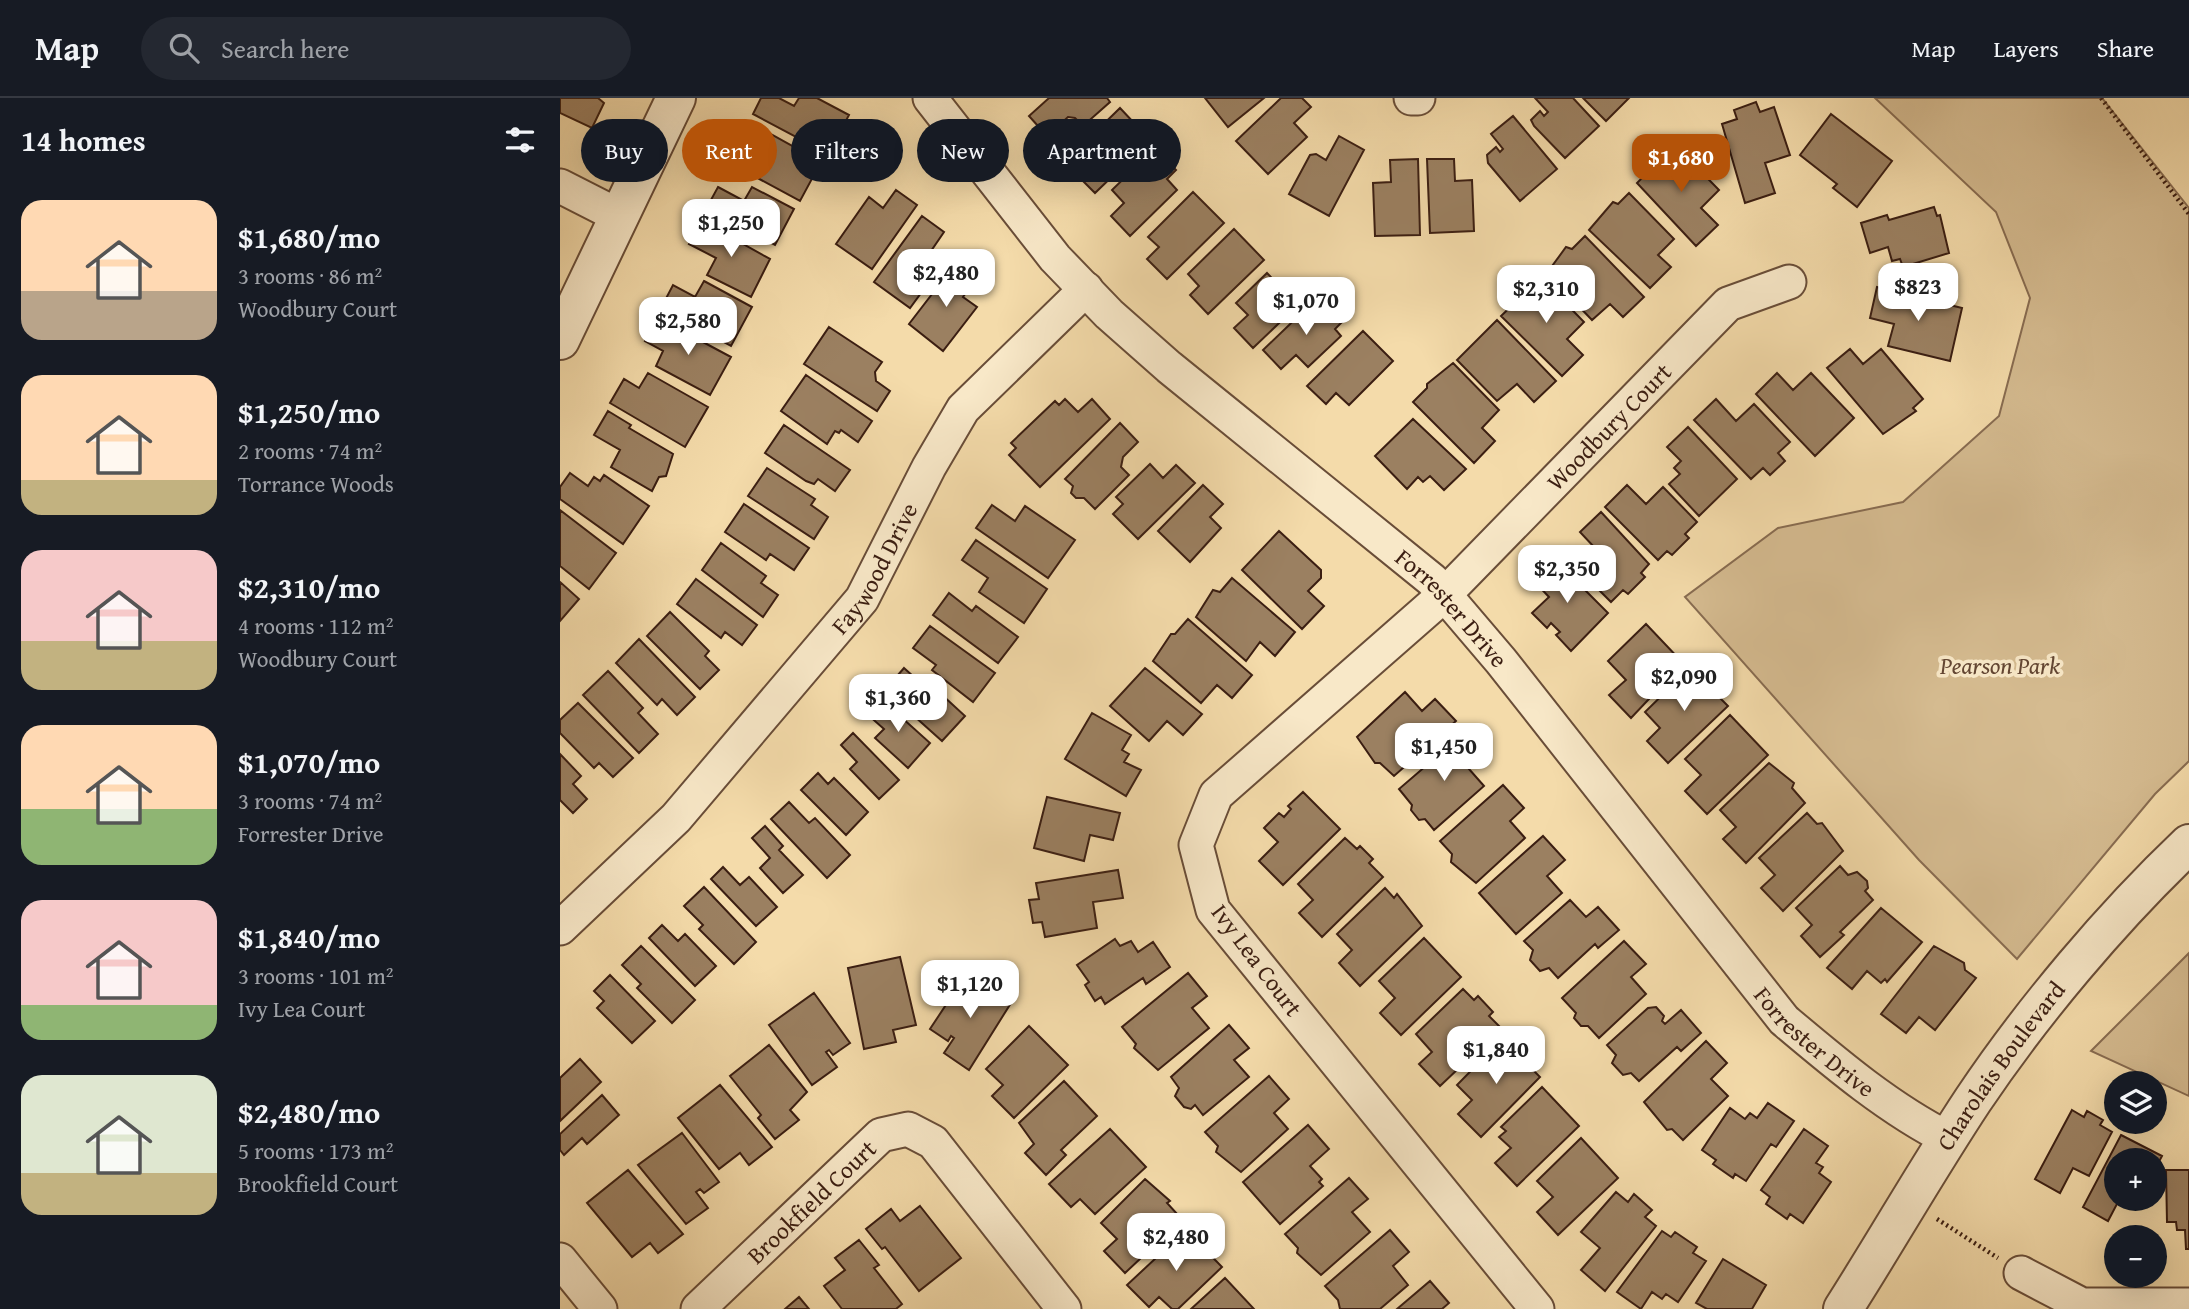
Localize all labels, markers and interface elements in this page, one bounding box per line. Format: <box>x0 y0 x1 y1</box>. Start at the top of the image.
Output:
search box <box>141 17 631 80</box>
text: Map <box>35 24 99 72</box>
icon: search <box>165 29 203 67</box>
text: Search here <box>221 29 349 68</box>
text: Map <box>1912 31 1955 66</box>
text: Layers <box>1993 31 2059 66</box>
text: Share <box>2097 31 2154 66</box>
text: 14 homes <box>21 118 146 162</box>
chip: Buy <box>581 119 668 182</box>
chip: Rent <box>682 119 777 182</box>
chip: Filters <box>791 119 903 182</box>
chip: New <box>917 119 1009 182</box>
chip: Apartment <box>1023 119 1181 182</box>
icon: filters <box>501 121 539 159</box>
pin: $1,680 <box>1624 134 1738 194</box>
text: $1,680 <box>1648 140 1714 173</box>
pin: $1,250 <box>674 200 788 259</box>
text: $1,250 <box>698 205 764 238</box>
text: $1,680/mo <box>238 215 380 259</box>
icon: home <box>77 228 161 312</box>
pin: $2,480 <box>889 250 1003 309</box>
text: $2,480 <box>913 255 979 288</box>
text: 3 rooms · 86 m² <box>238 259 382 292</box>
pin: $823 <box>1877 264 1959 323</box>
pin: $2,310 <box>1489 266 1603 325</box>
text: $823 <box>1894 269 1942 302</box>
text: $2,310 <box>1513 271 1579 304</box>
pin: $1,070 <box>1249 278 1363 337</box>
text: $1,070 <box>1273 283 1339 316</box>
text: Woodbury Court <box>238 292 397 325</box>
pin: $2,580 <box>631 298 745 357</box>
text: $2,580 <box>655 303 721 336</box>
street label: Woodbury Court <box>1538 354 1679 498</box>
text: $1,250/mo <box>238 390 380 434</box>
icon: home <box>77 403 161 487</box>
text: 2 rooms · 74 m² <box>238 434 382 467</box>
text: Torrance Woods <box>238 467 394 500</box>
street label: Faywood Drive <box>822 496 926 641</box>
street label: Forrester Drive <box>1388 540 1516 675</box>
pin: $2,350 <box>1510 546 1624 605</box>
text: $2,350 <box>1534 551 1600 584</box>
text: $2,310/mo <box>238 565 380 609</box>
icon: home <box>77 578 161 662</box>
text: 4 rooms · 112 m² <box>238 609 393 642</box>
text: Woodbury Court <box>238 642 397 675</box>
park label: Pearson Park <box>1939 648 2060 683</box>
pin: $2,090 <box>1627 654 1741 713</box>
text: $2,090 <box>1651 659 1717 692</box>
pin: $1,360 <box>841 674 955 734</box>
text: $1,360 <box>865 680 931 713</box>
pin: $1,450 <box>1387 724 1501 783</box>
text: $1,450 <box>1411 729 1477 762</box>
text: $1,070/mo <box>238 740 380 784</box>
icon: home <box>77 753 161 837</box>
text: 3 rooms · 74 m² <box>238 784 382 817</box>
text: Forrester Drive <box>238 817 384 850</box>
street label: Ivy Lea Court <box>1203 896 1311 1024</box>
text: $1,840/mo <box>238 915 380 959</box>
icon: home <box>77 928 161 1012</box>
text: 3 rooms · 101 m² <box>238 959 393 992</box>
pin: $1,120 <box>913 960 1027 1020</box>
text: $1,120 <box>937 966 1003 999</box>
street label: Charolais Boulevard <box>1927 973 2073 1157</box>
street label: Forrester Drive <box>1746 979 1883 1105</box>
text: Ivy Lea Court <box>238 992 365 1025</box>
pin: $1,840 <box>1439 1026 1553 1086</box>
text: $1,840 <box>1463 1032 1529 1065</box>
map controls <box>2104 1071 2167 1288</box>
button: layers <box>2104 1071 2167 1134</box>
text: $2,480/mo <box>238 1090 380 1134</box>
icon: home <box>77 1103 161 1187</box>
street label: Brookfield Court <box>738 1131 884 1272</box>
text: 5 rooms · 173 m² <box>238 1134 393 1167</box>
button: + <box>2104 1148 2167 1211</box>
text: Brookfield Court <box>238 1167 398 1200</box>
pin: $2,480 <box>1119 1214 1233 1273</box>
text: $2,480 <box>1143 1219 1209 1252</box>
button: − <box>2104 1225 2167 1288</box>

